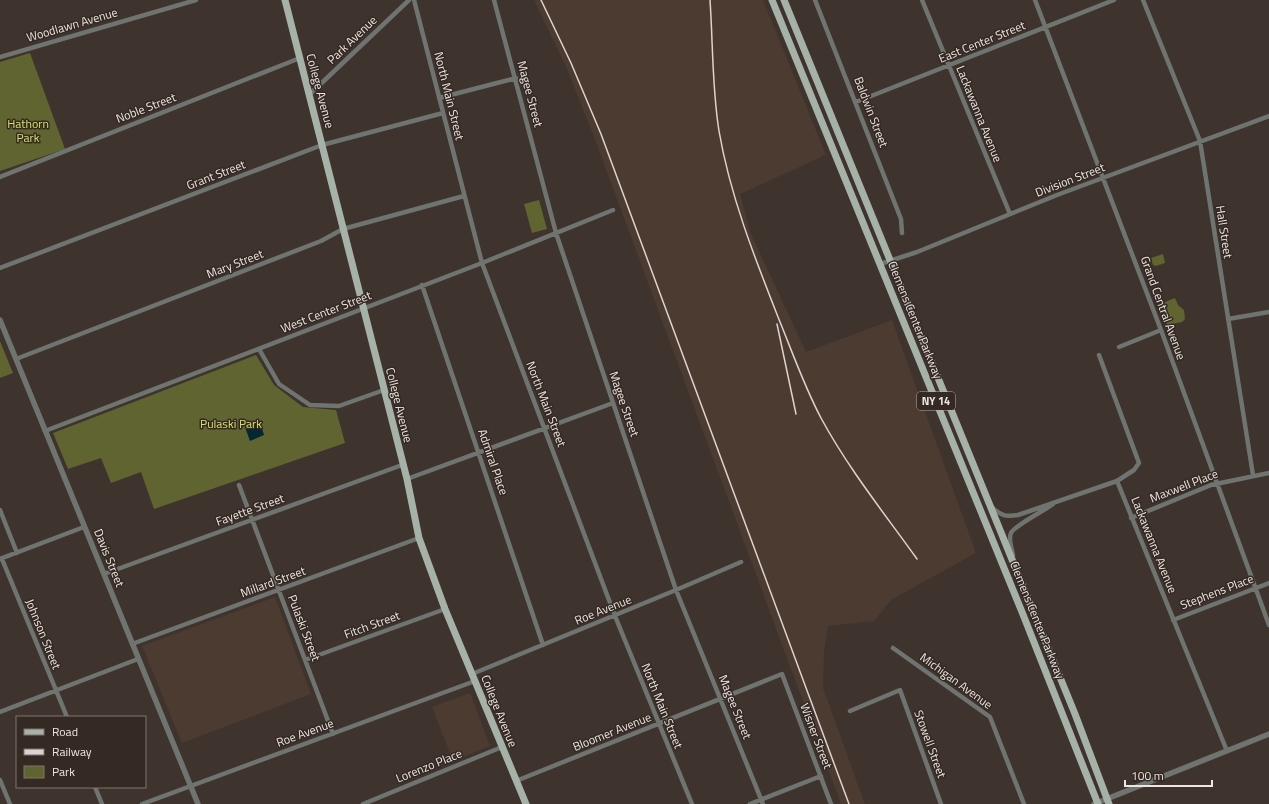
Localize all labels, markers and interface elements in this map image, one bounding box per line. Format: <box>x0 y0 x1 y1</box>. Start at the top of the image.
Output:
street label: Woodlawn Avenue <box>24 2 120 47</box>
street label: Park Avenue <box>322 11 381 68</box>
street label: East Center Street <box>936 15 1029 68</box>
street label: North Main Street <box>429 50 470 143</box>
street label: College Avenue <box>301 51 340 130</box>
street label: Magee Street <box>513 59 549 130</box>
street label: Lackawanna Avenue <box>951 63 1008 165</box>
street label: Baldwin Street <box>849 74 894 151</box>
street label: Noble Street <box>113 87 179 128</box>
park label: Hathorn Park <box>7 114 49 147</box>
street label: Grant Street <box>184 154 249 194</box>
street label: Division Street <box>1032 157 1108 202</box>
street label: Hall Street <box>1211 204 1238 260</box>
street label: Mary Street <box>204 244 267 283</box>
street label: Grand Central Avenue <box>1136 253 1191 362</box>
street label: Clemens Center Parkway <box>883 258 948 382</box>
street label: West Center Street <box>278 285 375 338</box>
street label: North Main Street <box>521 358 572 450</box>
street label: College Avenue <box>381 365 418 444</box>
street label: Magee Street <box>604 369 645 440</box>
road number: NY 14 <box>917 392 955 410</box>
park label: Pulaski Park <box>200 414 262 433</box>
street label: Admiral Place <box>473 426 514 497</box>
street label: Maxwell Place <box>1147 464 1221 507</box>
street label: Fayette Street <box>213 488 287 531</box>
street label: Lackawanna Avenue <box>1126 494 1183 596</box>
street label: Davis Street <box>89 526 130 590</box>
street label: Clemens Center Parkway <box>1005 558 1070 682</box>
street label: Millard Street <box>238 561 309 602</box>
street label: Stephens Place <box>1177 569 1256 614</box>
street label: Roe Avenue <box>572 590 634 630</box>
street label: Pulaski Street <box>283 592 326 665</box>
street label: Johnson Street <box>21 596 67 673</box>
street label: Fitch Street <box>341 605 403 643</box>
street label: Michigan Avenue <box>916 648 997 714</box>
street label: North Main Street <box>637 660 689 752</box>
street label: College Avenue <box>476 672 523 750</box>
street label: Magee Street <box>714 672 757 743</box>
street label: Wisner Street <box>795 700 838 772</box>
street label: Bloomer Avenue <box>570 707 654 756</box>
street label: Stowell Street <box>909 707 952 781</box>
street label: Roe Avenue <box>273 713 336 752</box>
legend <box>16 716 146 788</box>
text: Road <box>52 722 78 741</box>
text: Railway <box>52 742 92 761</box>
street label: Lorenzo Place <box>393 744 465 787</box>
text: Park <box>52 762 75 781</box>
scale bar <box>1125 762 1212 788</box>
text: 100 m <box>1131 766 1164 785</box>

